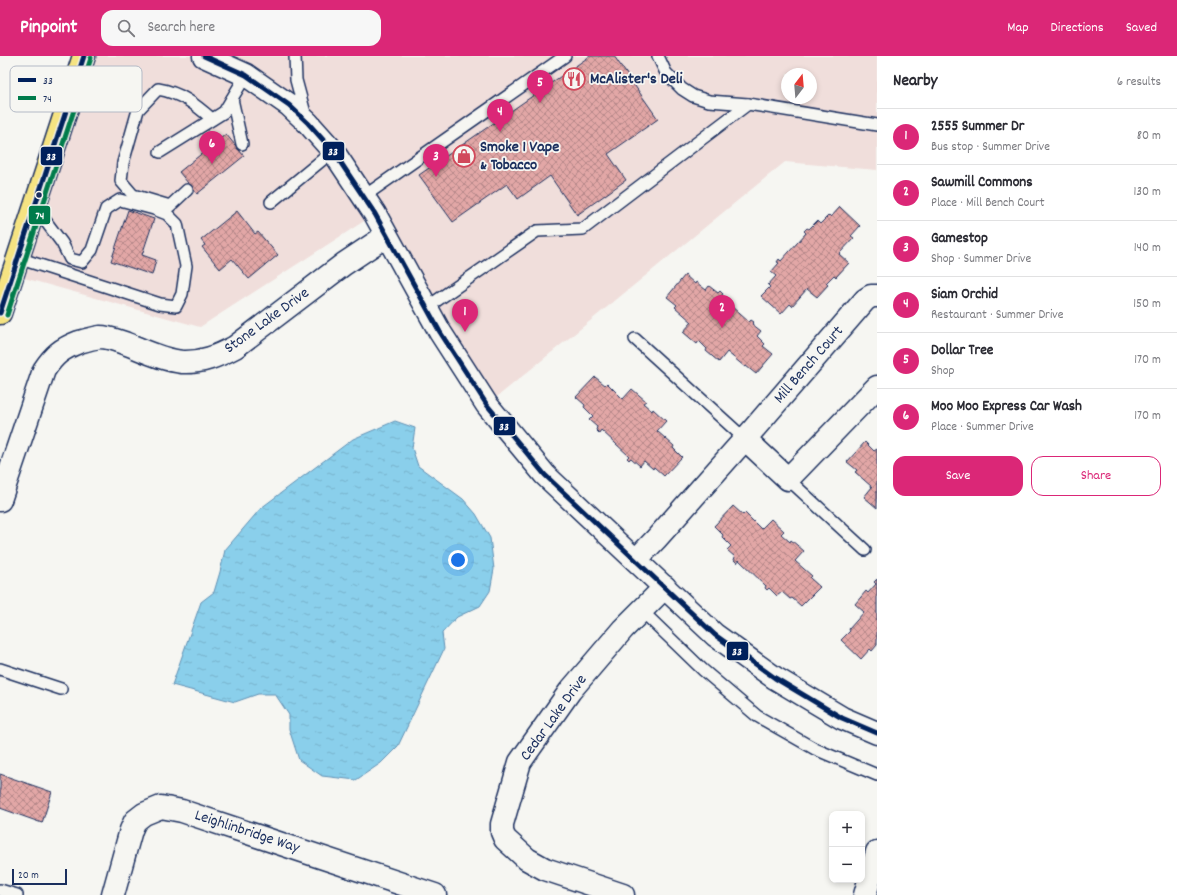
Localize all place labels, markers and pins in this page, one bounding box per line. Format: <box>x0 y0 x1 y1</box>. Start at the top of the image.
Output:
restaurant icon: McAlister's Deli <box>561 66 587 92</box>
place label: McAlister's Deli <box>590 68 683 91</box>
pin: 5 <box>527 70 553 103</box>
pin: 4 <box>487 99 513 132</box>
pin: 6 <box>199 131 225 164</box>
place label: Smoke 1 Vape & Tobacco <box>480 136 559 177</box>
shop icon: Smoke 1 Vape & Tobacco <box>451 143 477 169</box>
pin: 3 <box>423 144 449 177</box>
unlabelled marker <box>34 190 44 200</box>
pin: 2 <box>709 295 735 328</box>
pin: 1 <box>452 299 478 332</box>

